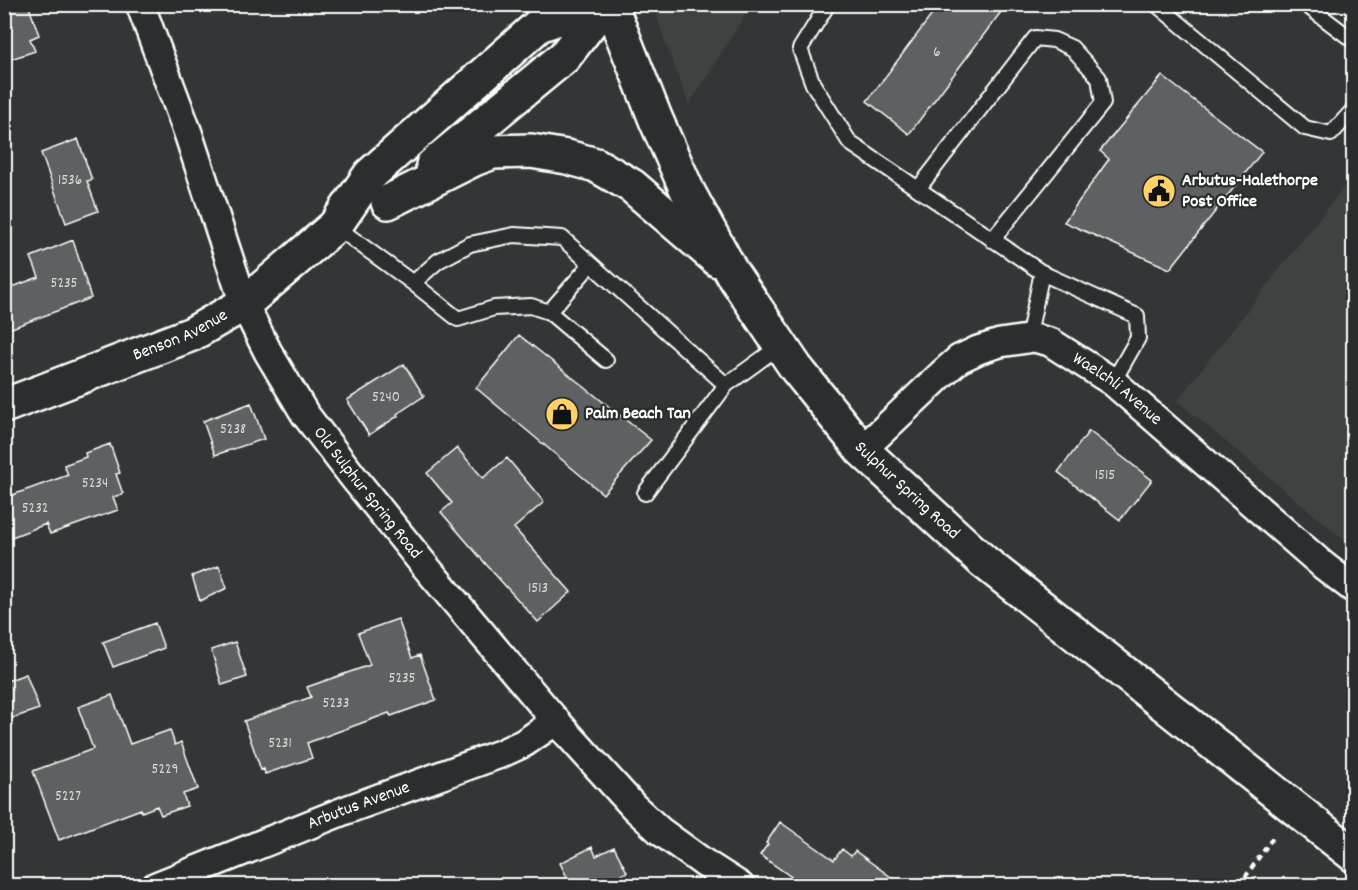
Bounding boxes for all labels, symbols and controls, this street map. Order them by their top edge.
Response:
house number: 6 [933,42,941,64]
place label: Arbutus-Halethorpe Post Office [1182,169,1318,215]
house number: 1536 [58,170,82,192]
public building icon: Arbutus-Halethorpe Post Office [1141,173,1177,209]
house number: 5235 [50,273,78,295]
street label: Benson Avenue [129,303,233,368]
street label: Waelchli Avenue [1067,347,1167,432]
house number: 5240 [372,387,400,409]
shop icon: Palm Beach Tan [544,396,580,432]
place label: Palm Beach Tan [585,402,691,427]
house number: 5238 [220,419,246,441]
street label: Old Sulphur Spring Road [307,422,427,565]
street label: Sulphur Spring Road [848,436,965,546]
house number: 1515 [1095,465,1115,487]
house number: 5234 [82,473,108,495]
house number: 5232 [22,498,48,520]
house number: 1513 [528,578,548,600]
house number: 5235 [388,668,416,690]
house number: 5233 [323,693,349,715]
house number: 5231 [268,733,292,755]
house number: 5229 [152,759,178,781]
street label: Arbutus Avenue [304,775,413,837]
house number: 5227 [55,786,81,808]

